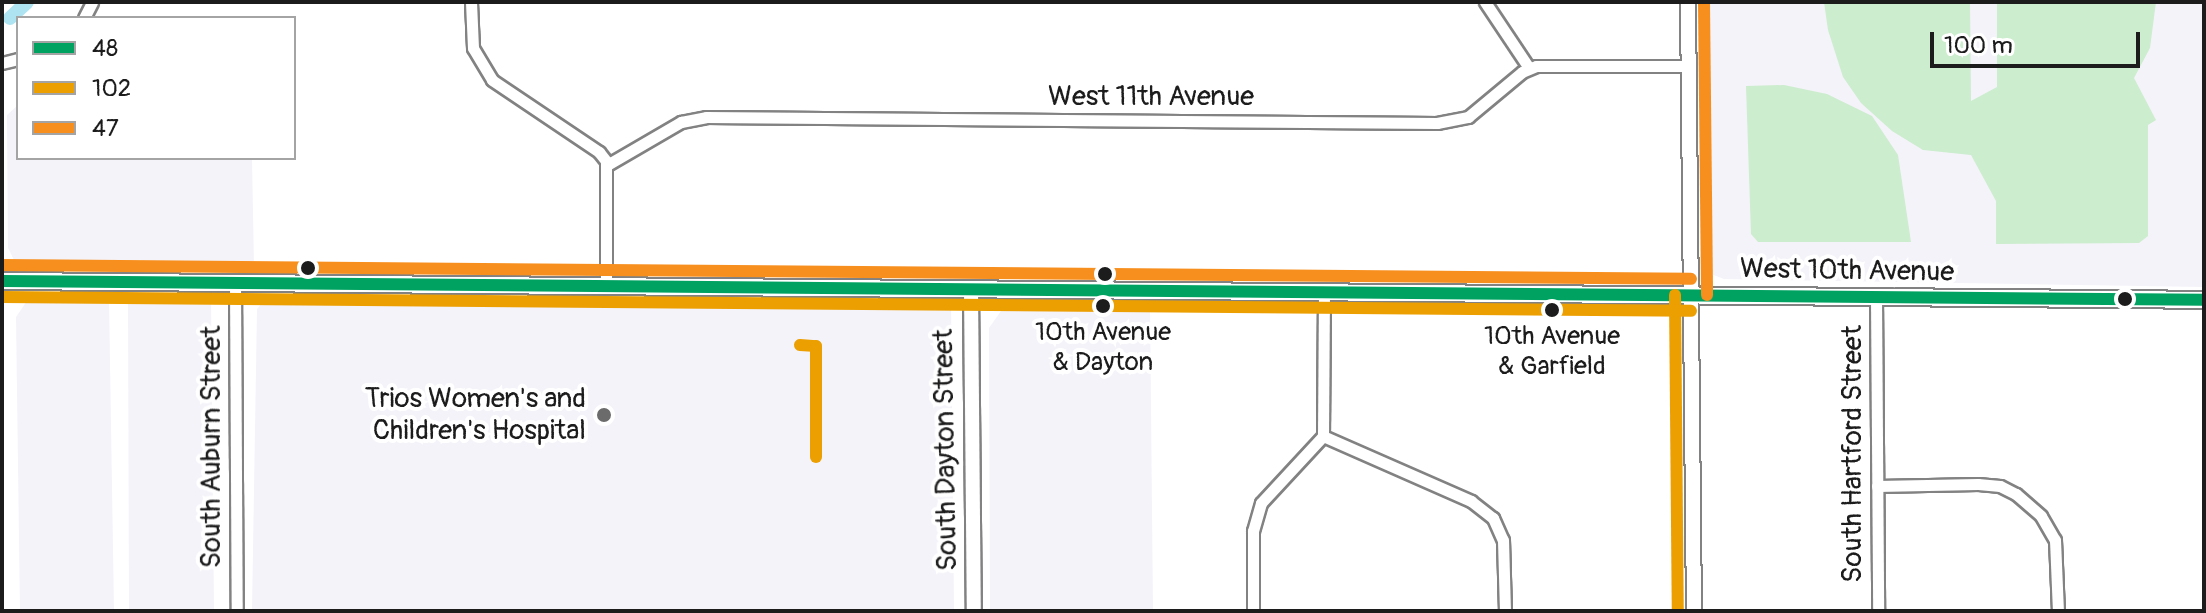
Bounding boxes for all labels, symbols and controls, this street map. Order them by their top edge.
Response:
legend [16,16,296,160]
scale bar [1934,16,2144,66]
text: 100 m [1944,31,2013,60]
text: 48 [92,34,118,63]
text: 102 [92,74,131,103]
street label: West 11th Avenue [1048,80,1254,114]
text: 47 [92,114,119,143]
street label: West 10th Avenue [1740,252,1954,290]
unlabelled marker [300,260,316,276]
unlabelled marker [1097,266,1113,282]
unlabelled marker [2117,291,2133,307]
marker: 10th Avenue & Dayton [1095,298,1111,314]
marker: 10th Avenue & Garfield [1544,302,1560,318]
place label: 10th Avenue & Dayton [1035,317,1171,378]
place label: 10th Avenue & Garfield [1484,321,1620,382]
street label: South Hartford Street [1836,325,1870,583]
street label: South Auburn Street [195,326,229,568]
street label: South Dayton Street [927,329,965,571]
place label: Trios Women's and Children's Hospital [365,382,586,448]
marker: Trios Women's and Children's Hospital [593,404,615,426]

